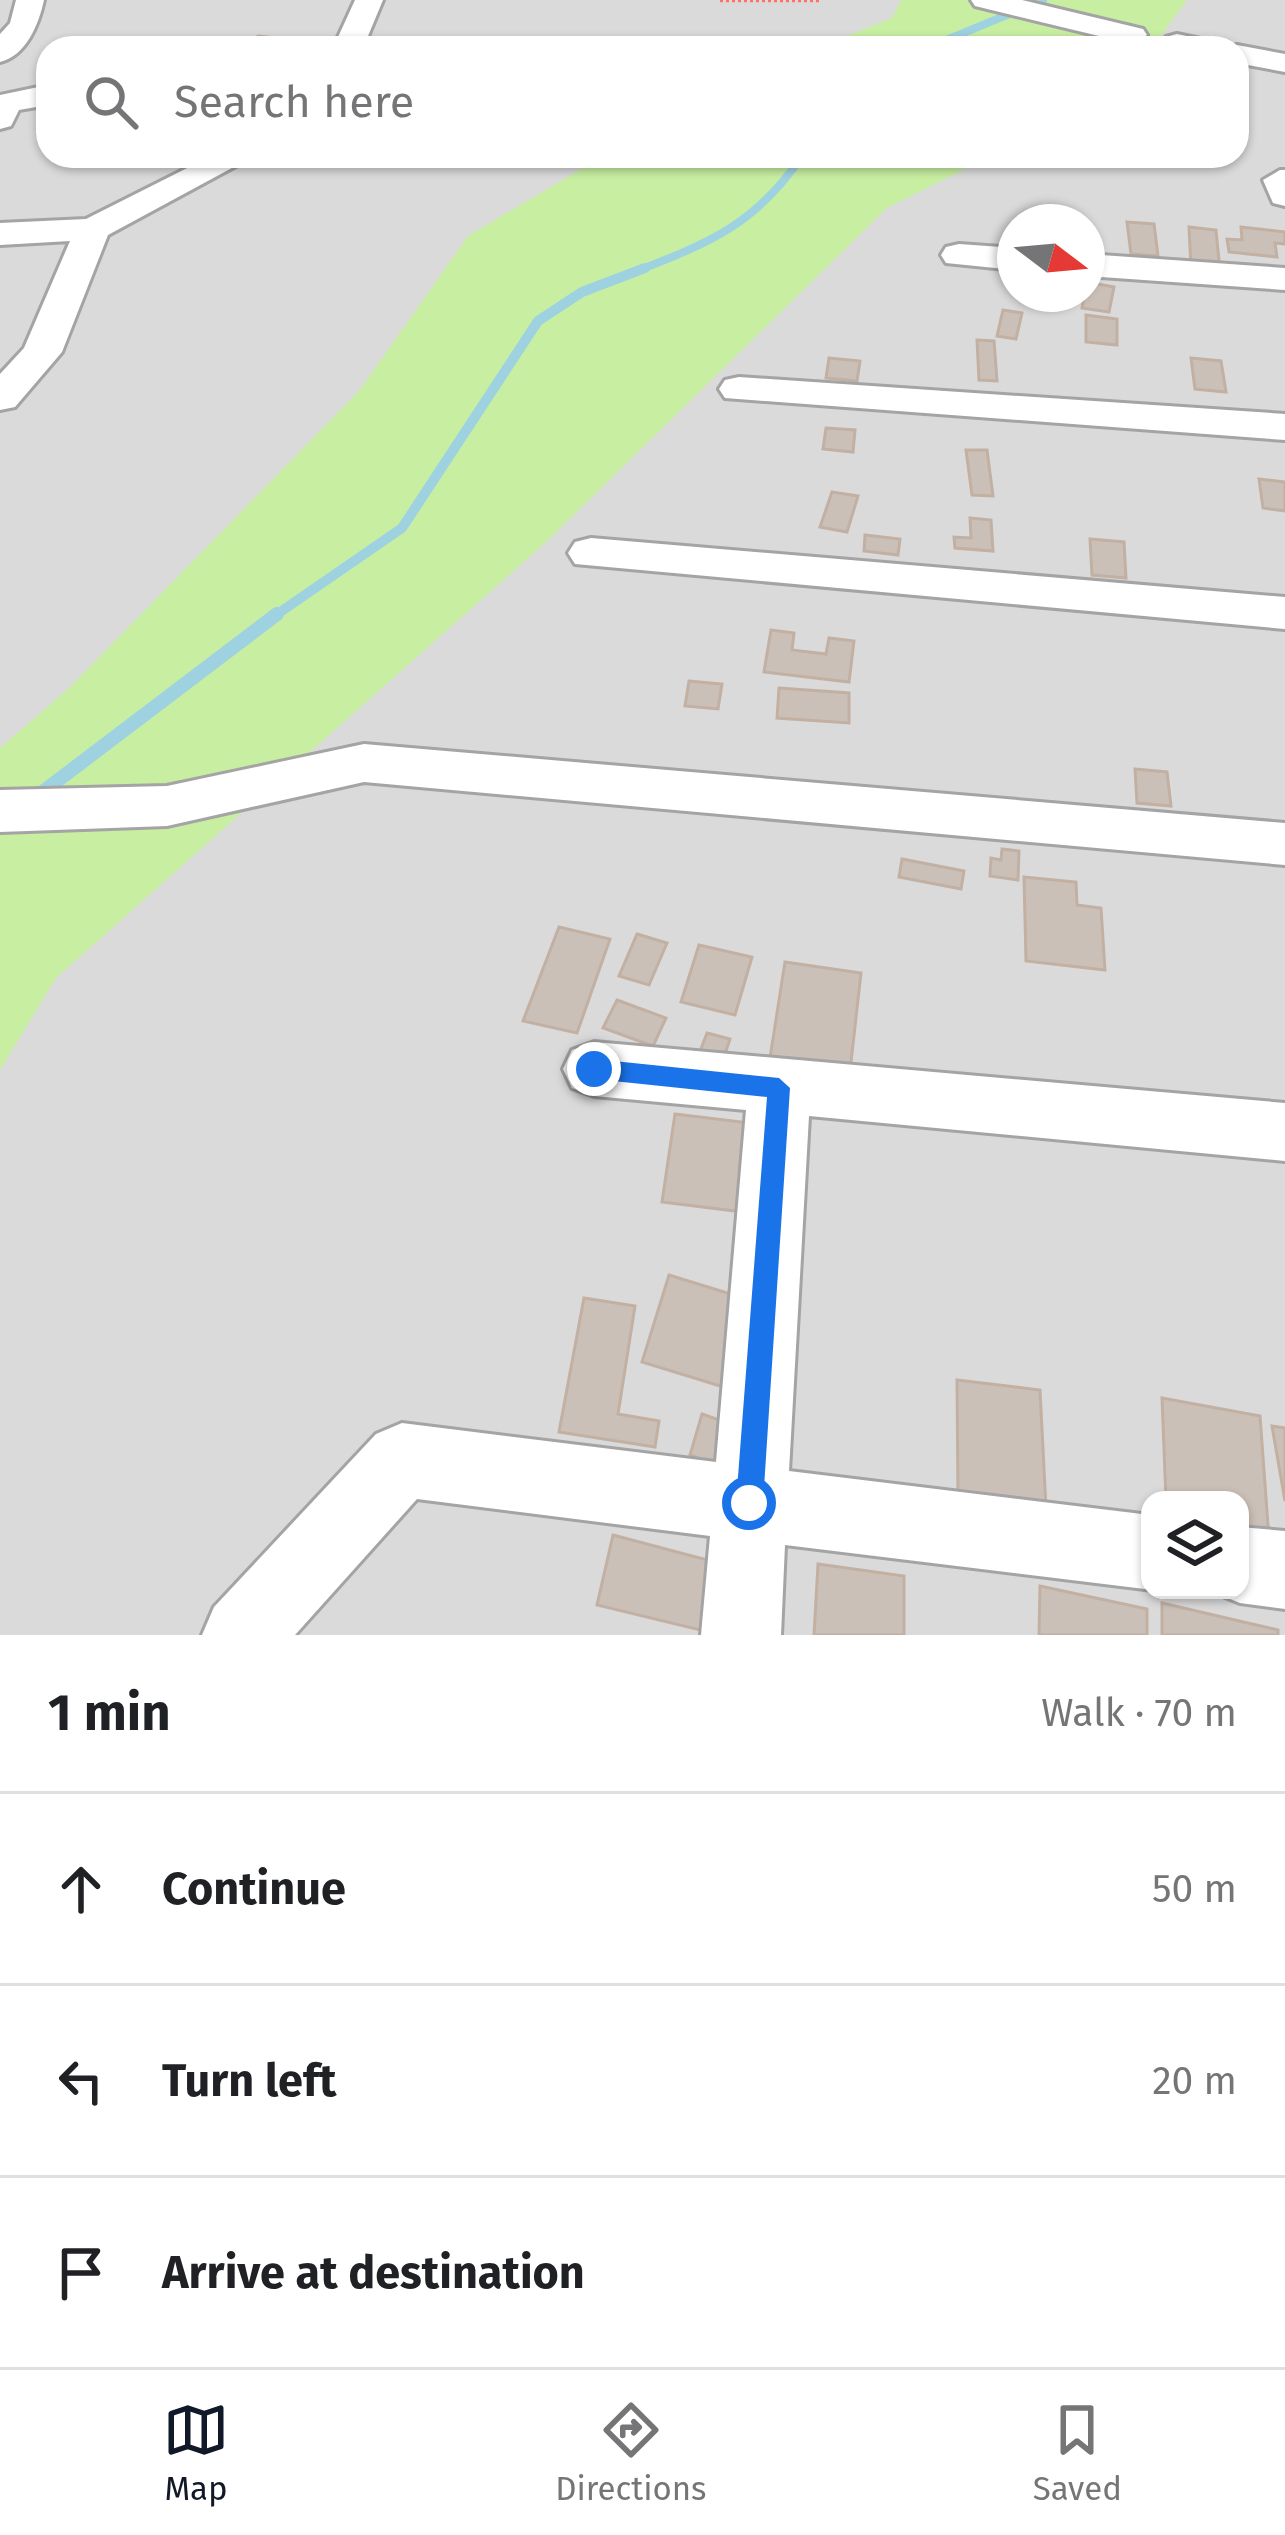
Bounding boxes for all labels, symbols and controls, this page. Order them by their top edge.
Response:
search box [36,36,1249,168]
icon: search [78,69,144,135]
text: Search here [174,75,414,129]
north arrow [997,204,1105,312]
route end [567,1042,621,1096]
route start [722,1476,776,1530]
map controls [1141,1491,1249,1599]
button: layers [1141,1491,1249,1599]
text: 1 min [48,1682,171,1744]
text: Walk · 70 m [1041,1690,1237,1736]
icon: ahead [48,1856,114,1922]
text: Continue [162,1862,346,1916]
text: 50 m [1152,1866,1237,1912]
icon: left [48,2048,114,2114]
text: Turn left [162,2054,336,2108]
text: 20 m [1152,2058,1237,2104]
icon: arrive [48,2240,114,2306]
text: Arrive at destination [162,2246,585,2300]
tab: Map [163,2397,229,2509]
tab: Directions [555,2397,707,2509]
tab: Saved [1033,2397,1122,2509]

